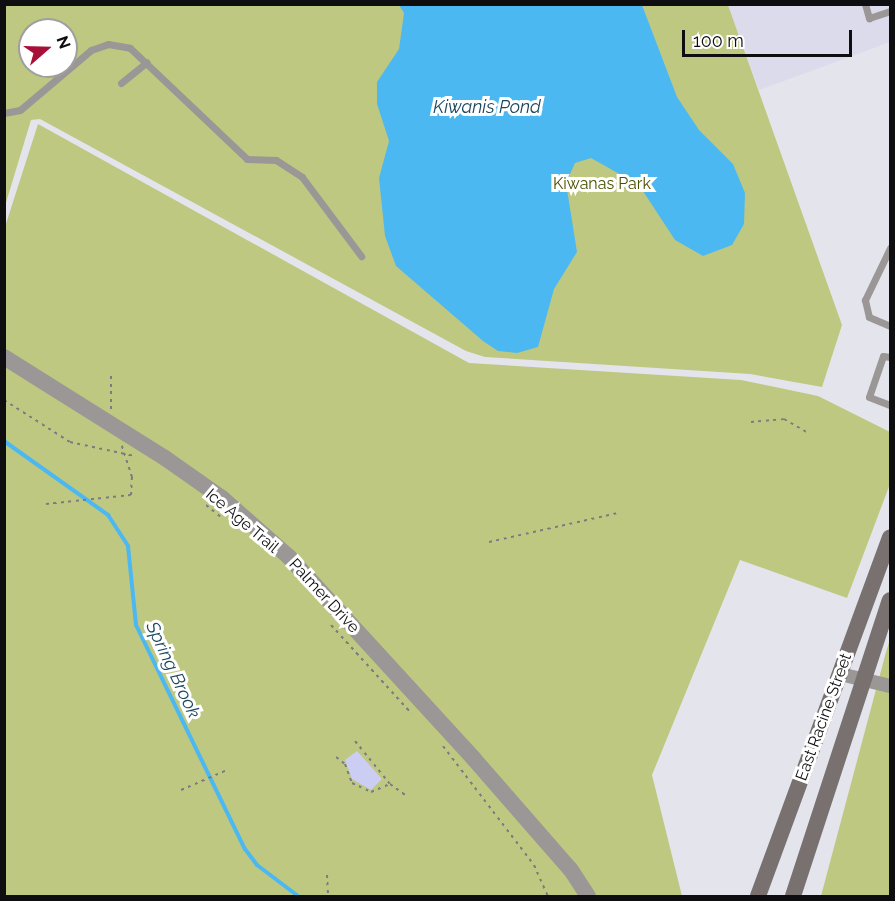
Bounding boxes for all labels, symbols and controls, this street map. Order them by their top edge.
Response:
north arrow [18,18,78,78]
scale bar [685,18,854,56]
text: 100 m [693,30,744,51]
text: N [52,33,75,51]
water label: Kiwanis Pond [433,96,541,118]
park label: Kiwanas Park [553,174,651,194]
street label: Ice Age Trail [201,485,283,557]
street label: Palmer Drive [285,555,363,637]
water label: Spring Brook [141,618,205,722]
street label: East Racine Street [792,651,856,783]

